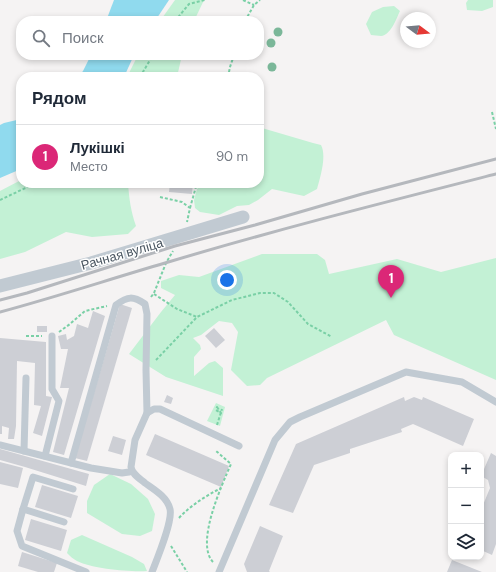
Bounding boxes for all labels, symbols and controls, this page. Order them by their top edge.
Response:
north arrow [400,12,436,48]
search box [16,16,264,60]
icon: search [30,27,52,49]
text: Поиск [62,28,104,48]
text: Рядом [32,87,87,109]
text: Лукішкі [70,138,125,158]
text: 1 [43,148,47,165]
text: 90 m [216,148,248,165]
text: Место [70,158,108,175]
street label: Рачная вуліца [79,234,166,274]
pin: 1 [378,265,404,298]
your location [217,270,237,290]
map controls [448,452,484,560]
button: + [448,452,484,488]
button: − [448,488,484,524]
button: layers [448,524,484,560]

